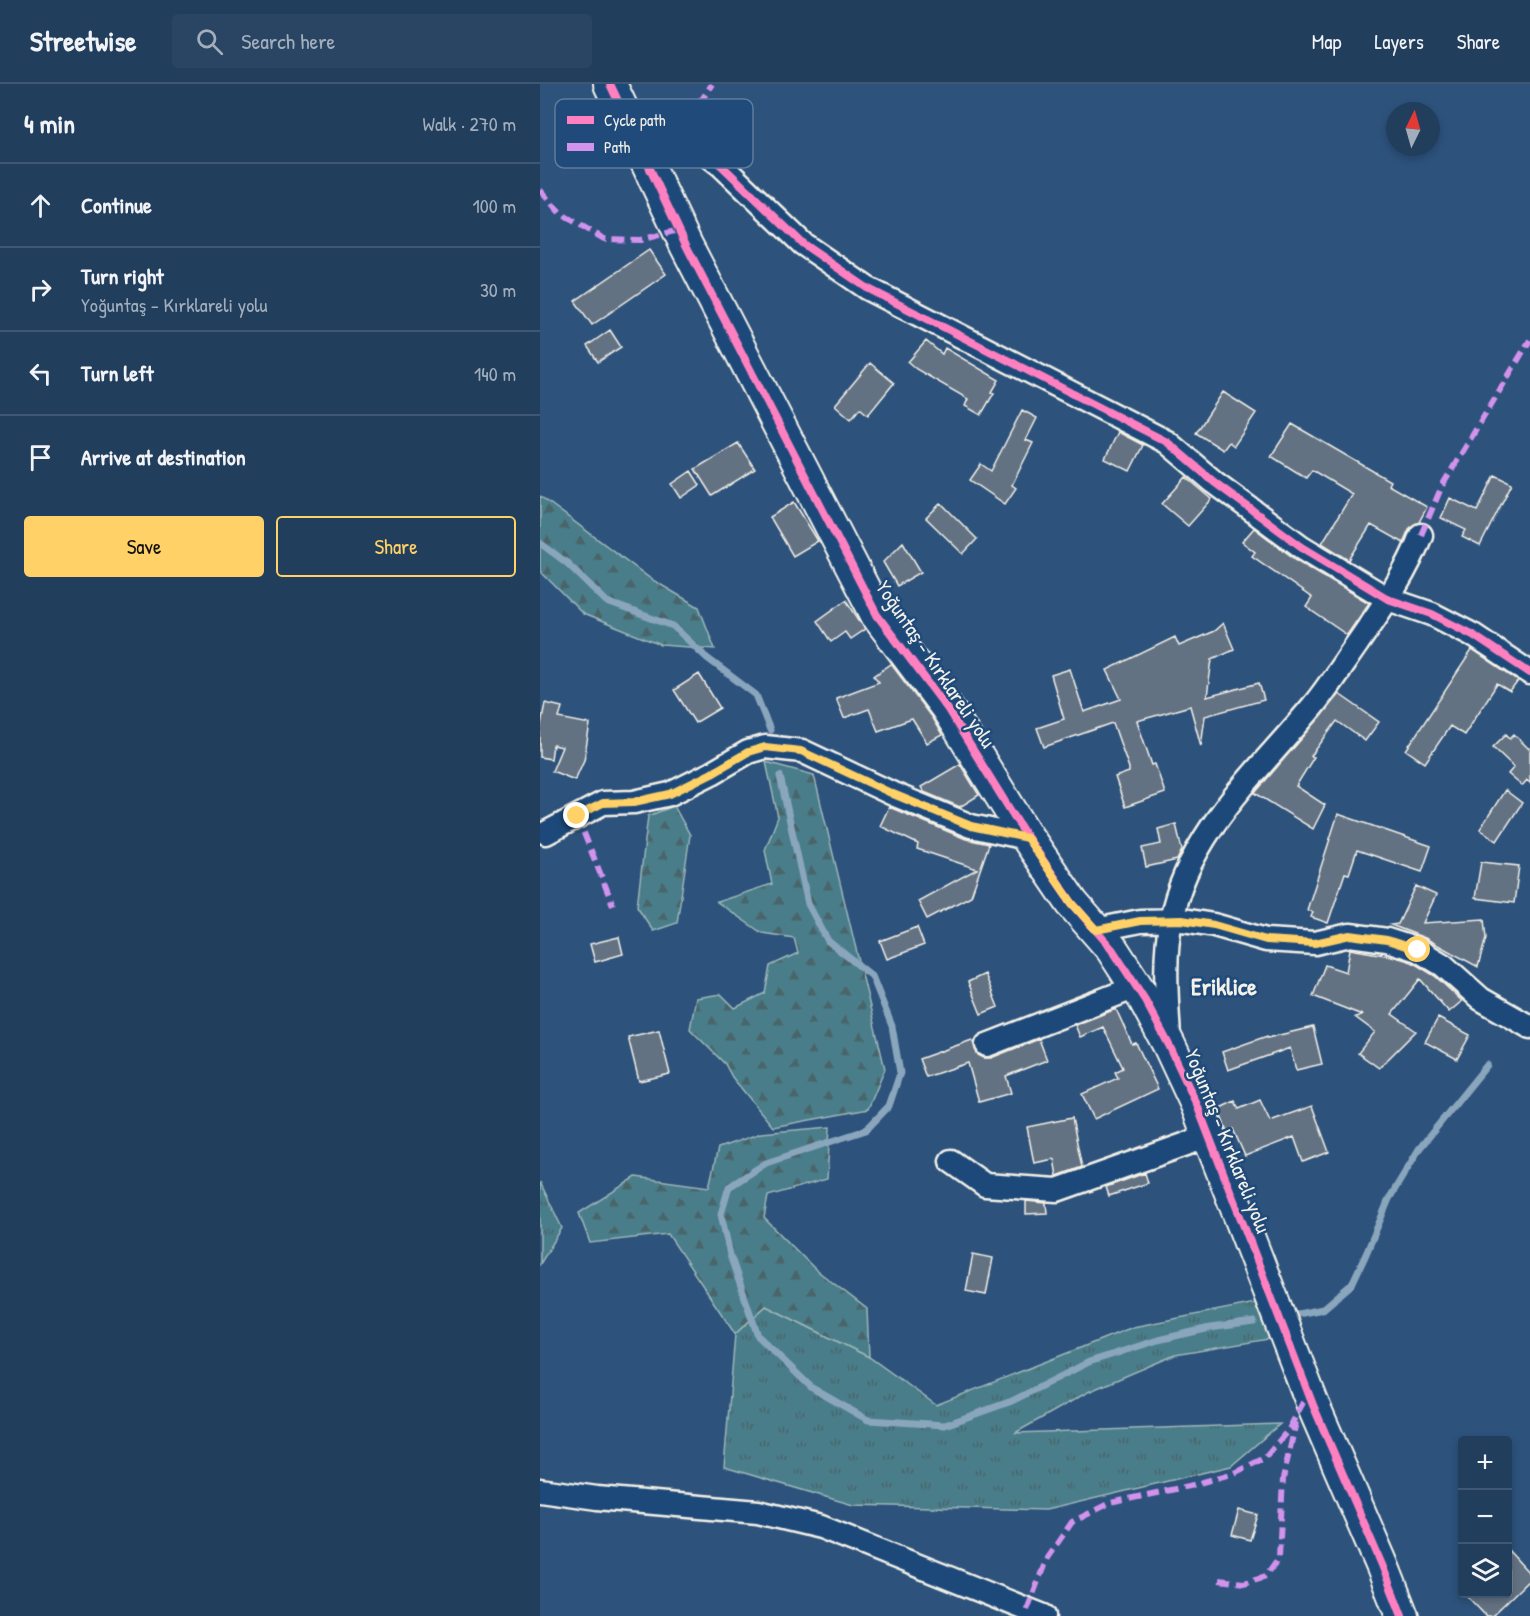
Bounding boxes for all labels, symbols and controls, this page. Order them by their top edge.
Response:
search box [172,14,592,68]
text: Streetwise [30,22,136,60]
icon: search [193,25,226,58]
text: Search here [241,26,335,56]
text: Map [1312,27,1341,56]
text: Layers [1374,27,1424,56]
text: Share [1457,27,1500,56]
legend [555,99,753,168]
north arrow [1386,102,1440,156]
text: 4 min [24,106,75,141]
text: Cycle path [604,109,666,131]
text: Walk · 270 m [423,110,516,137]
text: Path [604,136,630,158]
icon: ahead [24,189,57,222]
text: Continue [81,190,152,220]
text: 100 m [473,192,516,219]
text: Turn right [81,261,164,291]
icon: right [24,273,57,306]
text: 30 m [480,276,516,303]
text: Yoğuntaş - Kırklareli yolu [81,291,268,318]
icon: left [24,357,57,390]
text: Turn left [81,358,154,388]
text: 140 m [474,360,516,387]
icon: arrive [24,441,57,474]
text: Arrive at destination [81,442,246,472]
button: Save [24,516,264,577]
button: Share [276,516,516,577]
street label: Yoğuntaş - Kırklareli yolu [869,575,1003,754]
route end [563,802,589,828]
route start [1404,936,1430,962]
district label: Eriklice [1191,970,1257,1002]
street label: Yoğuntaş - Kırklareli yolu [1178,1045,1278,1238]
map controls [1458,1436,1512,1598]
button: + [1458,1436,1512,1490]
button: − [1458,1490,1512,1544]
button: layers [1458,1544,1512,1598]

